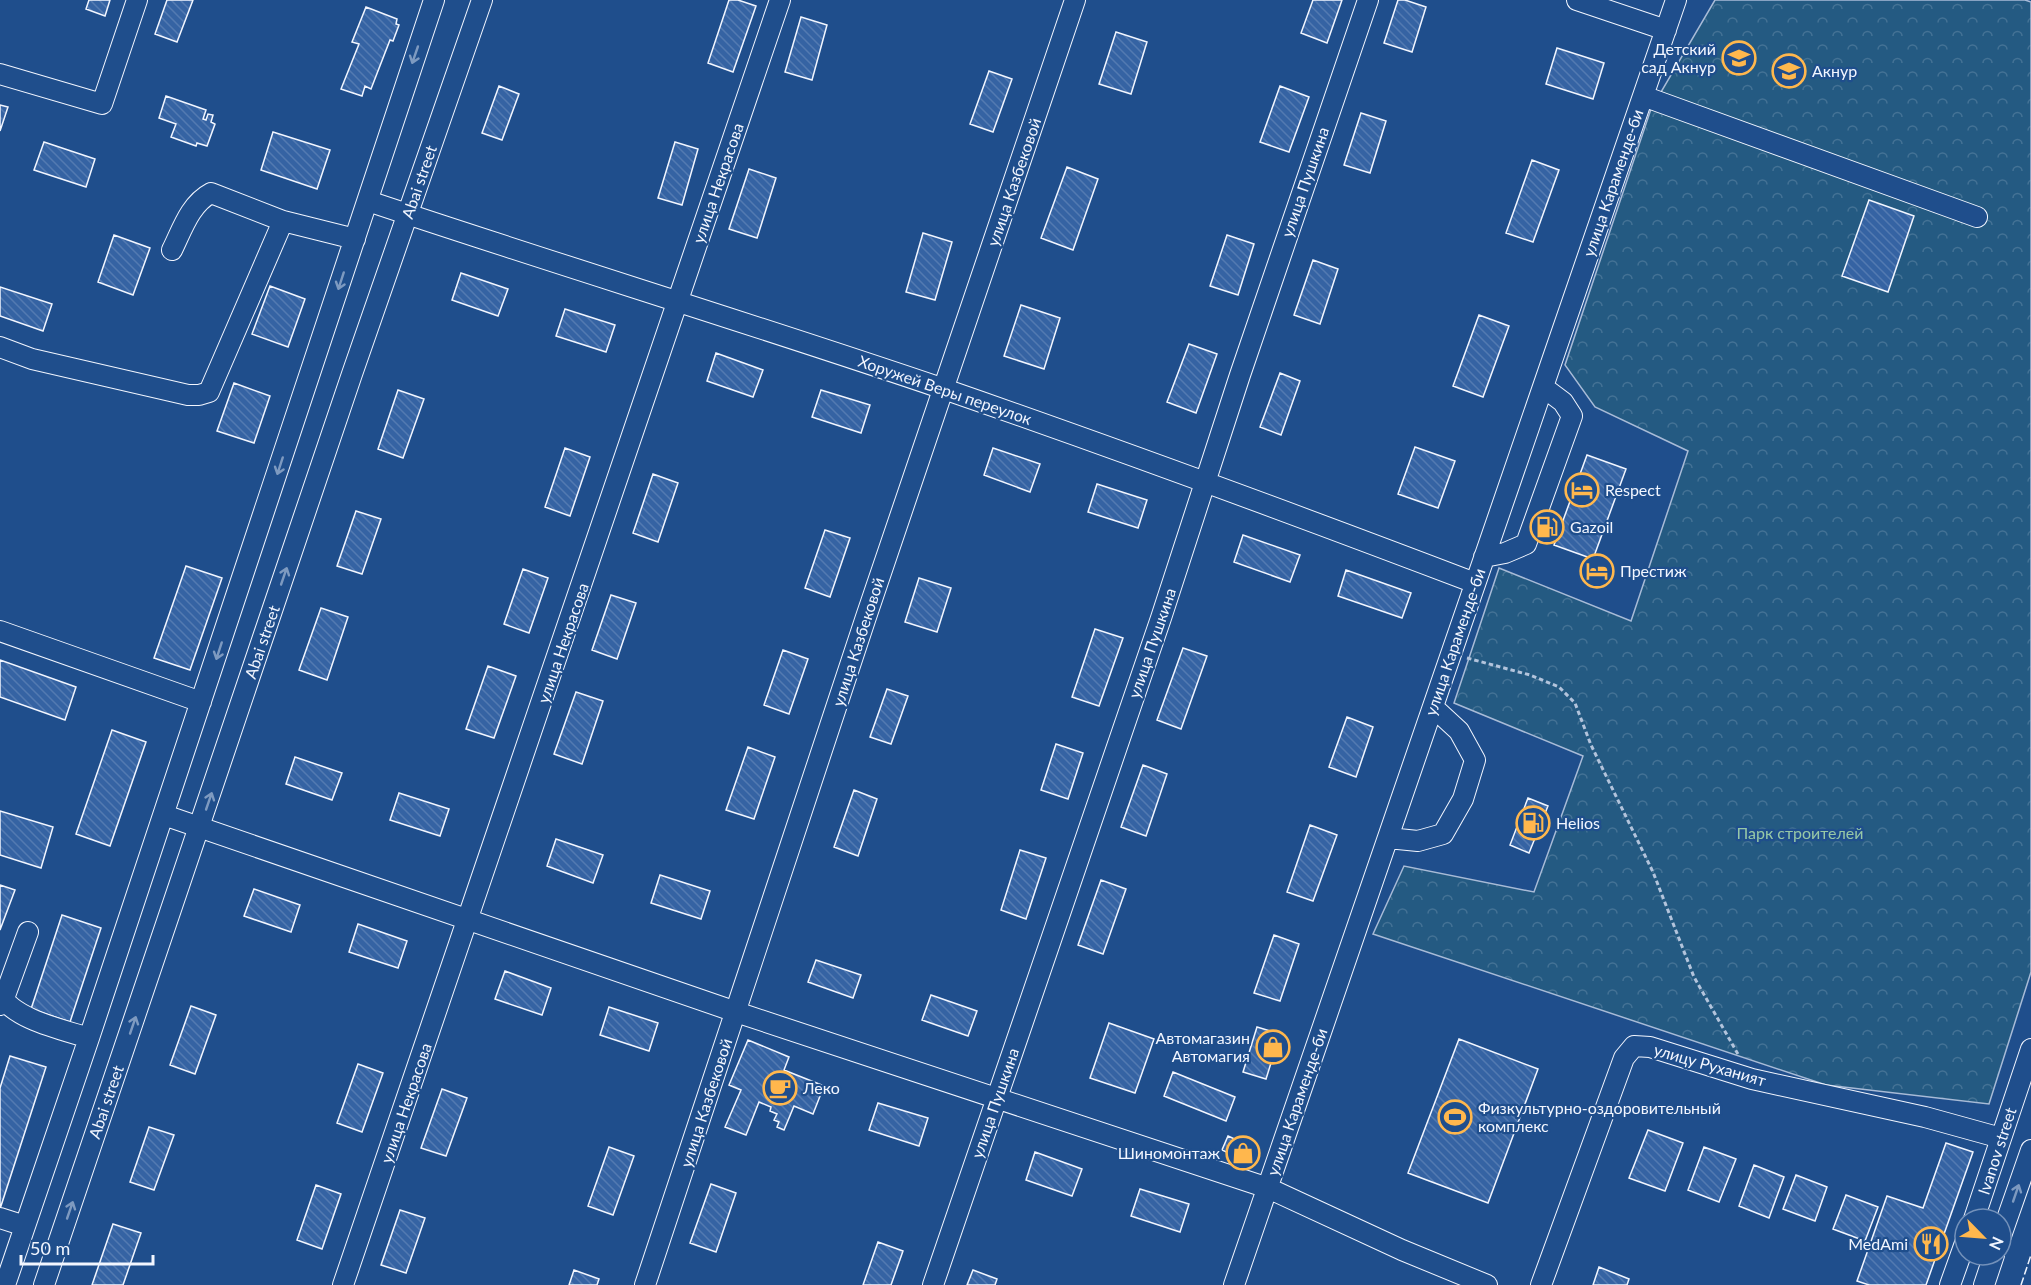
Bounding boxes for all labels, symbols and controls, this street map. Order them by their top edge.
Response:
place label: Детский сад Акнур [1641,39,1716,76]
school or university icon: Детский сад Акнур [1721,40,1757,76]
one-way arrow [409,45,420,64]
school or university icon: Акнур [1771,53,1807,89]
place label: Акнур [1812,61,1857,80]
street label: улица Караменде-би [1578,107,1647,259]
street label: улица Казбековой [983,115,1044,249]
street label: улица Некрасова [688,120,747,245]
street label: улица Пушкина [1277,124,1332,239]
street label: Abai street [397,142,440,221]
one-way arrow [335,271,346,289]
street label: Хоружей Веры переулок [856,351,1035,428]
one-way arrow [274,456,285,475]
hotel icon: Respect [1564,472,1600,508]
place label: Respect [1605,480,1661,499]
fuel station icon: Gazoil [1529,509,1565,545]
place label: Gazoil [1570,517,1613,536]
hotel icon: Престиж [1579,553,1615,589]
place label: Престиж [1620,561,1687,580]
street label: улица Караменде-би [1420,566,1489,718]
one-way arrow [280,567,291,586]
street label: улица Казбековой [828,575,887,709]
street label: улица Некрасова [533,580,592,705]
street label: улица Пушкина [1124,585,1179,700]
street label: Abai street [240,602,283,681]
one-way arrow [212,641,223,660]
one-way arrow [204,792,215,811]
fuel station icon: Helios [1515,805,1551,841]
place label: Helios [1556,813,1600,832]
park label: Парк строителей [1736,823,1864,842]
one-way arrow [128,1016,139,1035]
street label: улица Караменде-би [1262,1026,1331,1178]
place label: Автомагазин Автомагия [1155,1028,1250,1065]
shop icon: Автомагазин Автомагия [1255,1029,1291,1065]
street label: улица Казбековой [676,1036,735,1170]
street label: улицу Руханият [1652,1039,1768,1090]
street label: улица Некрасова [376,1040,435,1165]
street label: улица Пушкина [967,1045,1022,1160]
street label: Abai street [84,1062,127,1141]
cafe icon: Леко [762,1070,798,1106]
place label: Леко [802,1078,840,1097]
place label: Физкультурно-оздоровительный комплекс [1478,1098,1721,1135]
sports icon: Физкультурно-оздоровительный комплекс [1437,1099,1473,1135]
street label: Ivanov street [1973,1104,2020,1197]
shop icon: Шиномонтаж [1225,1135,1261,1171]
place label: Шиномонтаж [1118,1143,1220,1162]
one-way arrow [2011,1184,2022,1203]
one-way arrow [65,1201,76,1220]
north arrow [1953,1207,2013,1267]
restaurant icon: MedAmi [1913,1226,1949,1262]
scale bar [21,1228,153,1266]
place label: MedAmi [1848,1234,1908,1253]
text: N [1986,1234,2008,1253]
text: 50 m [30,1237,70,1259]

